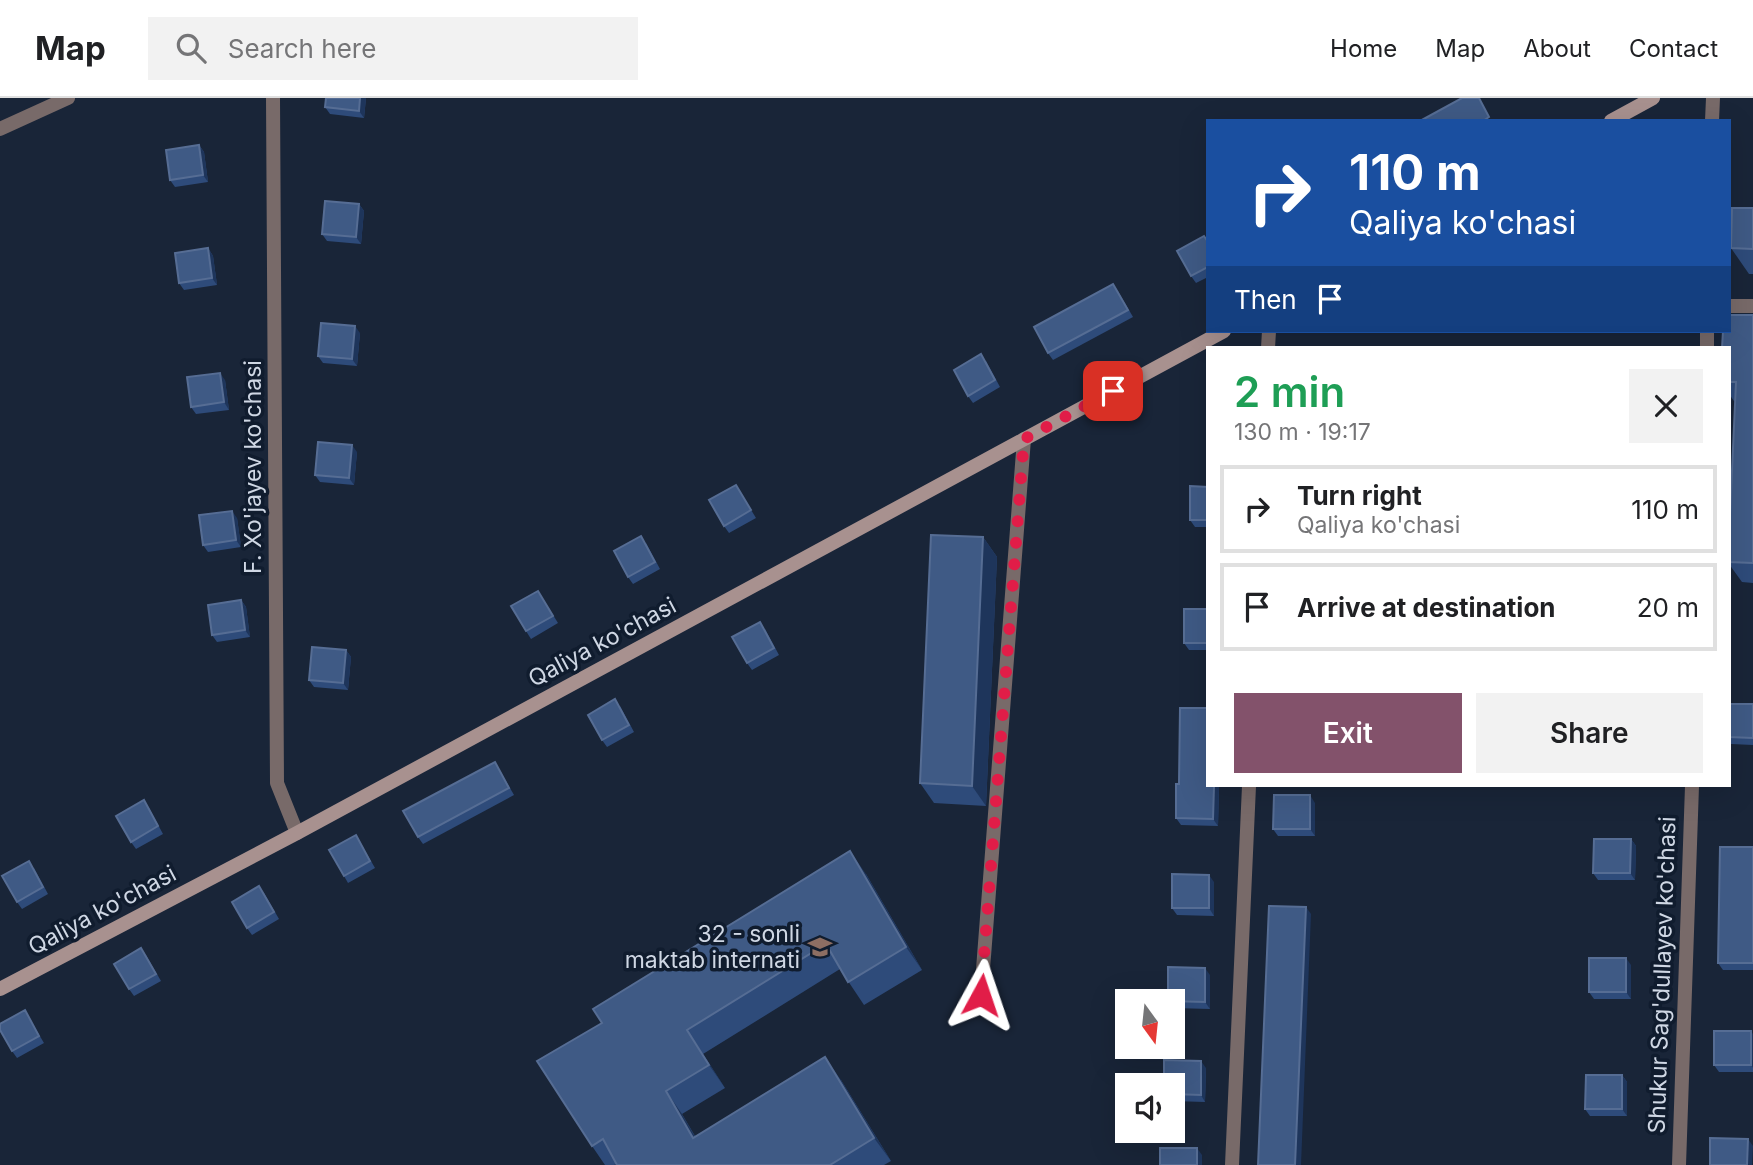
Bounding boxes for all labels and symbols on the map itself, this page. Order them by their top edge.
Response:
street label: F. Xo'jayev ko'chasi [239,360,267,574]
pin [1083,361,1143,421]
street label: Qaliya ko'chasi [523,591,681,693]
street label: Shukur Sag'dullayev ko'chasi [1642,816,1682,1134]
street label: Qaliya ko'chasi [23,859,181,961]
place label: 32 - sonli maktab internati [625,920,800,974]
school or university icon: 32 - sonli maktab internati [806,933,834,961]
position arrow [944,958,1018,1032]
north arrow [1115,989,1185,1059]

